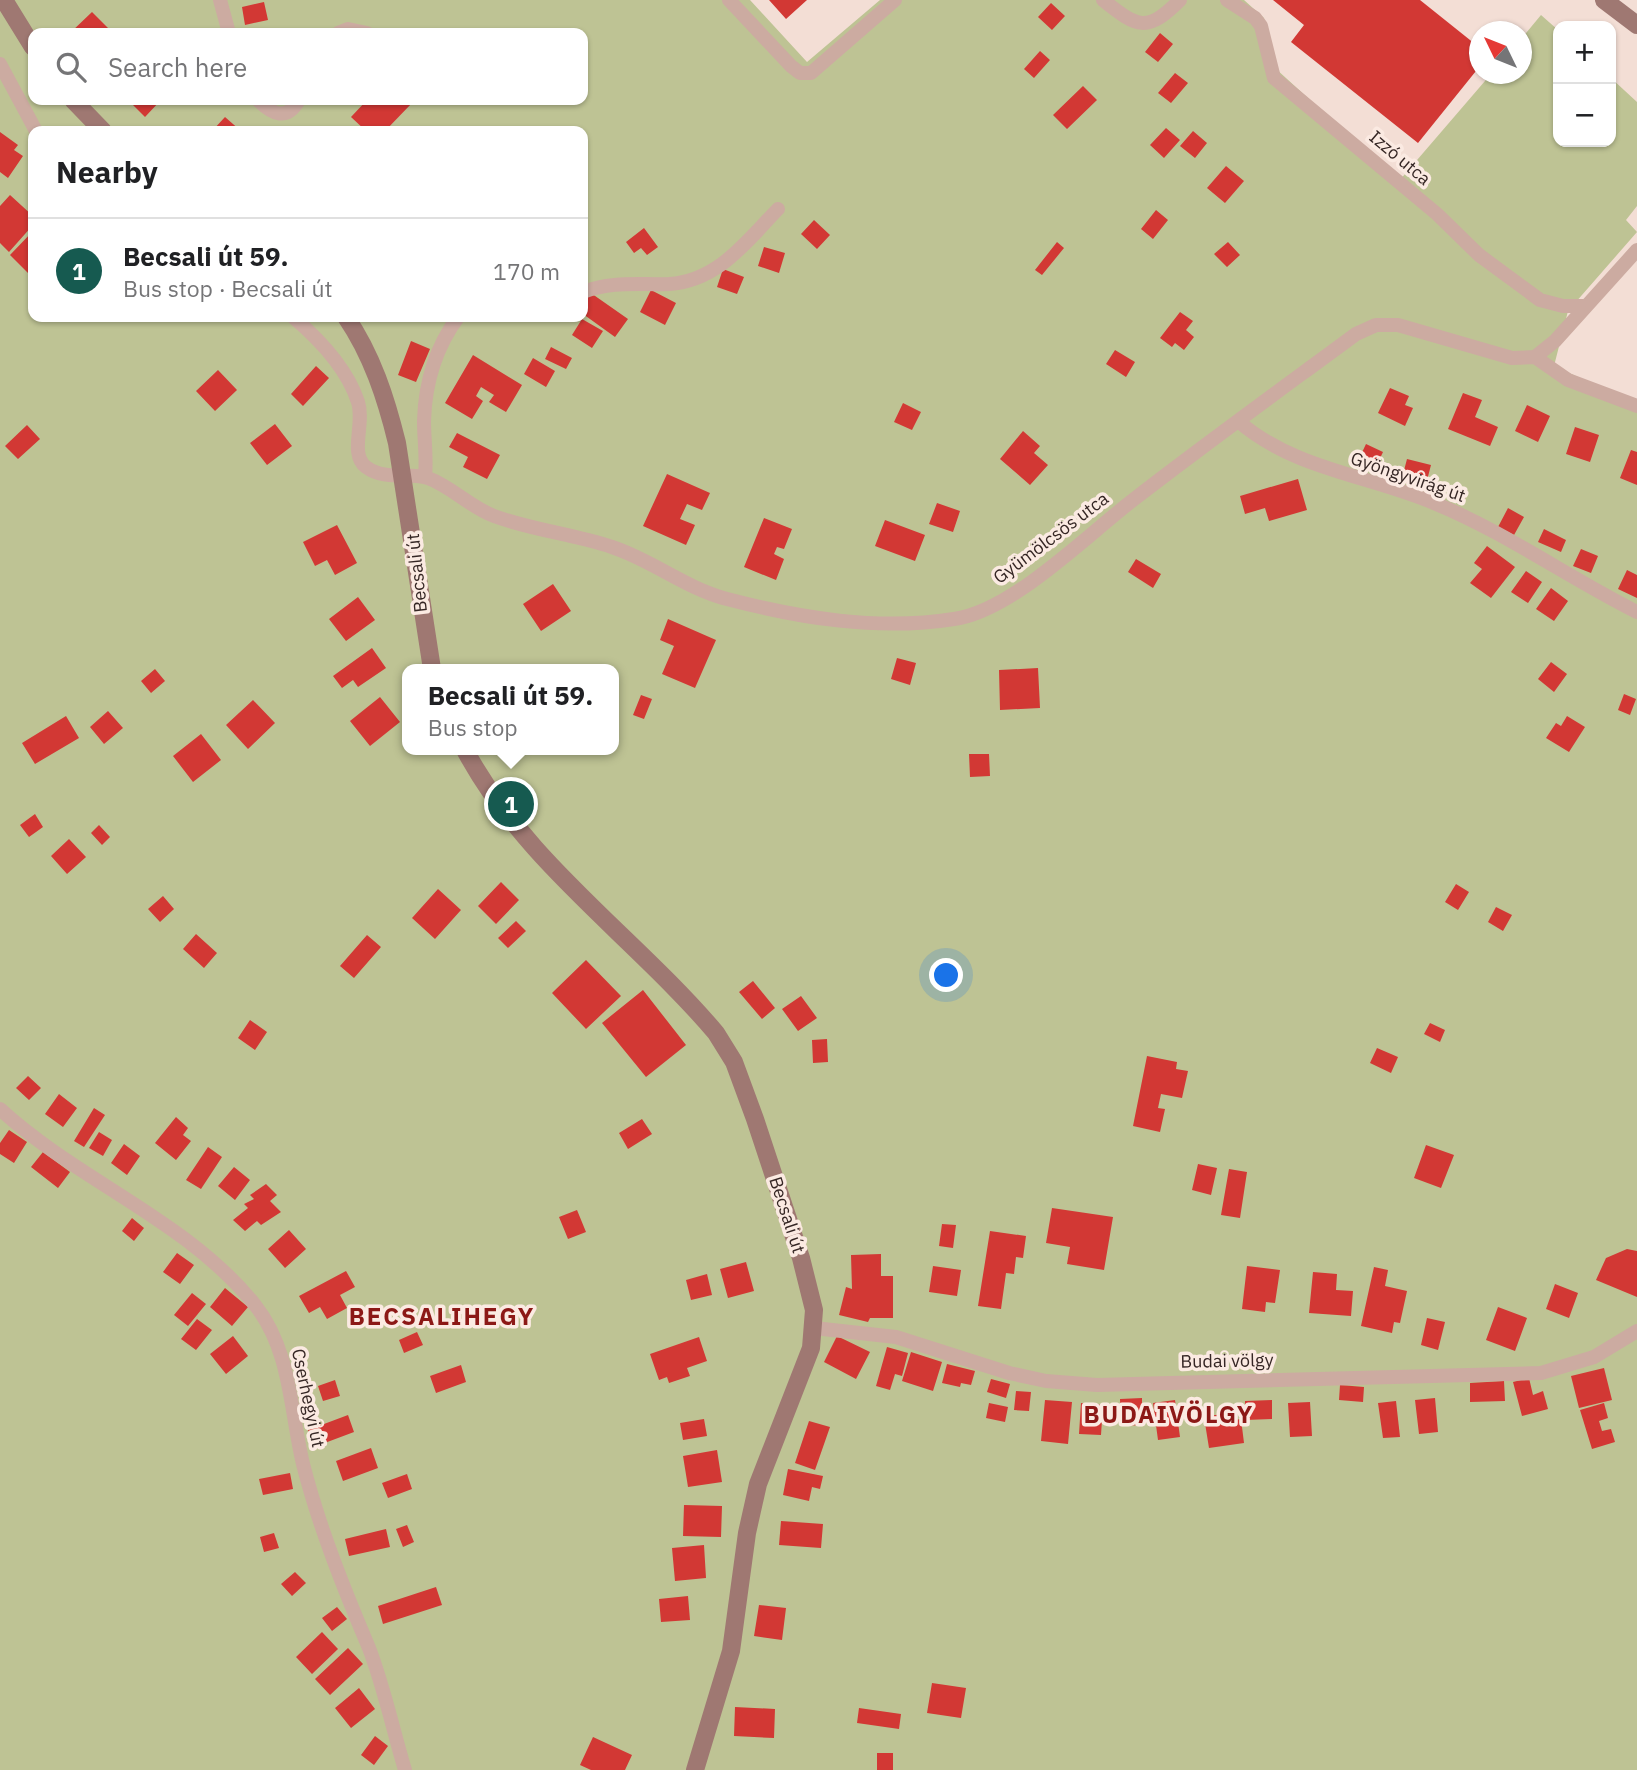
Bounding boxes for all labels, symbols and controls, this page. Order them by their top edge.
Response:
north arrow [1469,21,1532,84]
map controls [1553,21,1616,147]
button: + [1553,21,1616,84]
search box [28,28,588,105]
icon: search [52,48,90,86]
text: Search here [108,50,247,84]
button: − [1553,84,1616,147]
street label: Izzó utca [1365,125,1436,190]
text: Nearby [56,152,158,191]
text: Becsali út 59. [123,239,289,273]
text: 1 [72,256,86,286]
text: 170 m [493,256,560,286]
text: Bus stop · Becsali út [123,273,333,303]
street label: Gyöngyvirág út [1348,446,1469,507]
street label: Gyümölcsös utca [988,487,1113,588]
street label: Becsali út [401,532,432,614]
popup [402,664,619,755]
text: Becsali út 59. [428,678,593,712]
text: Bus stop [428,712,518,742]
pin: 1 [488,778,534,830]
your location [929,958,963,992]
street label: Becsali út [764,1174,811,1256]
district label: BECSALIHEGY [349,1300,535,1332]
street label: Cserhegyi út [287,1346,330,1449]
street label: Budai völgy [1180,1348,1274,1373]
district label: BUDAIVÖLGY [1084,1398,1254,1430]

